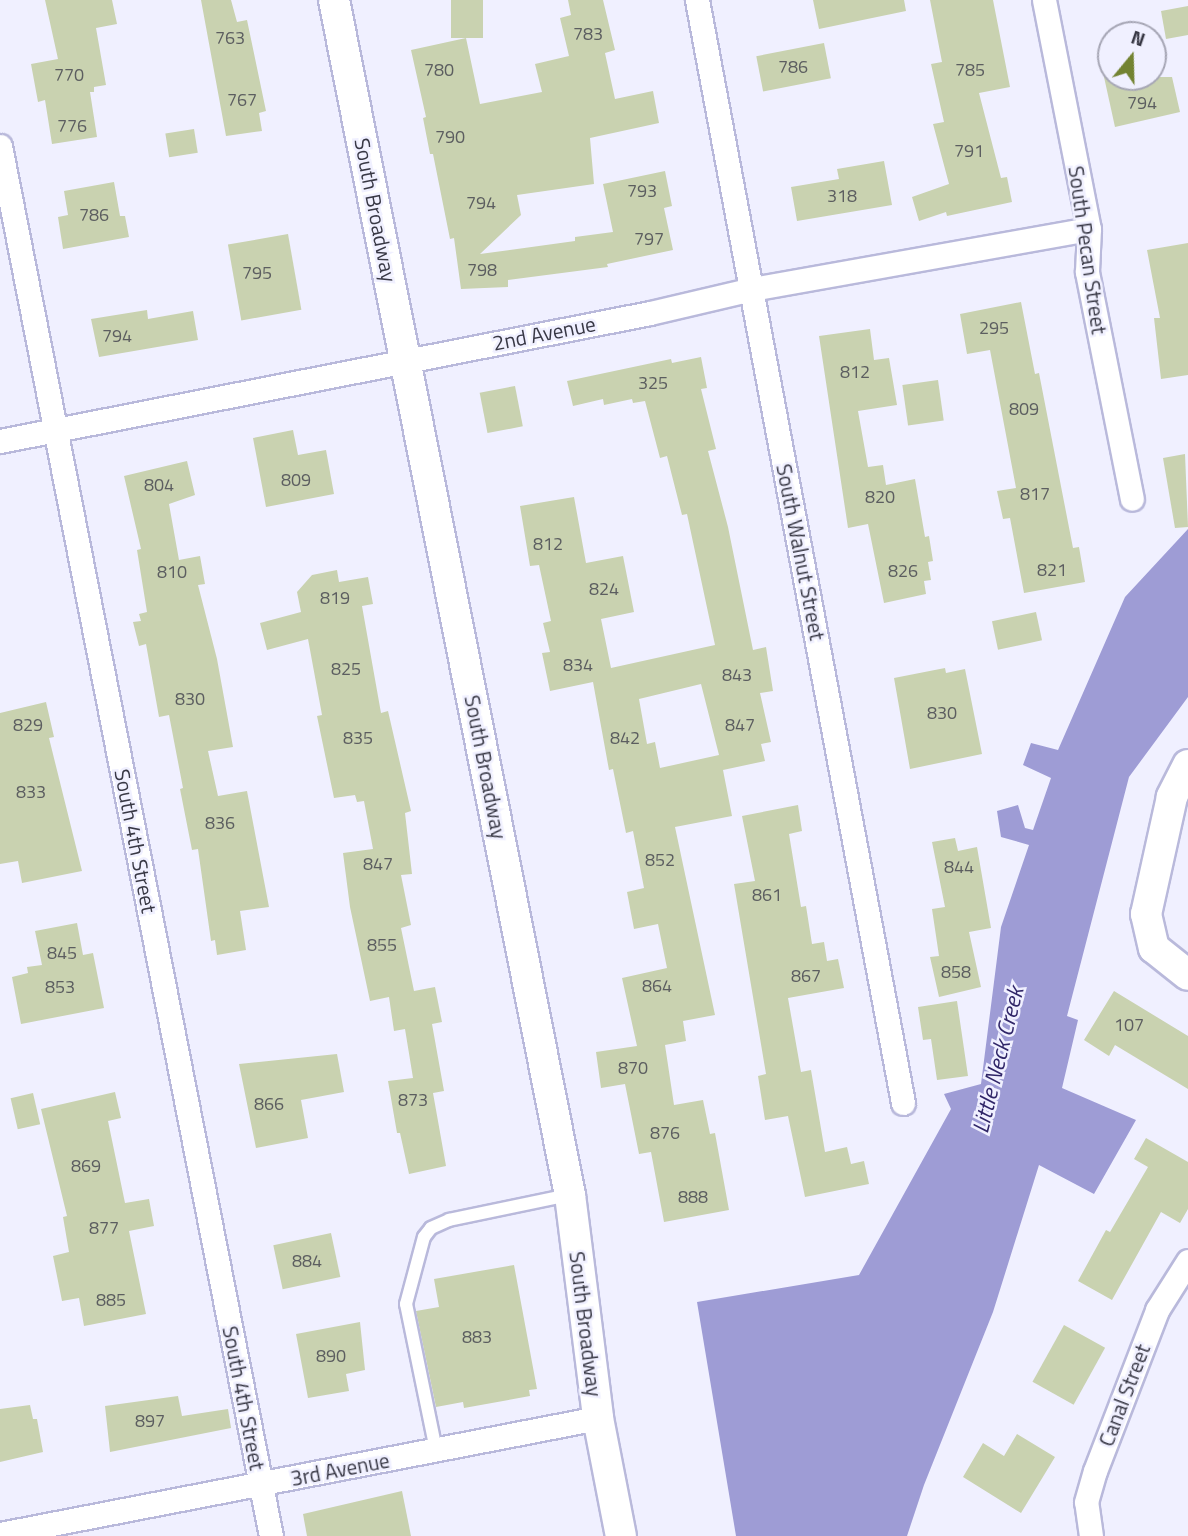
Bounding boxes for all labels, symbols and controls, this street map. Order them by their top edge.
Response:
north arrow [1097,21,1167,91]
text: N [1127,22,1149,53]
house number: 783 [573,23,603,45]
house number: 763 [215,27,245,49]
house number: 786 [778,56,808,78]
house number: 780 [424,59,454,81]
house number: 785 [955,59,985,81]
house number: 770 [54,64,84,86]
house number: 767 [227,89,257,111]
house number: 794 [1127,92,1157,114]
house number: 776 [57,115,87,137]
house number: 790 [435,126,465,148]
street label: South Broadway [350,136,402,284]
house number: 791 [954,140,984,162]
street label: South Pecan Street [1064,164,1112,336]
house number: 793 [627,180,657,202]
house number: 318 [827,185,857,207]
house number: 794 [466,192,496,214]
house number: 786 [79,204,109,226]
house number: 797 [634,228,664,250]
house number: 798 [467,259,497,281]
house number: 795 [242,262,272,284]
street label: 2nd Avenue [490,311,598,355]
house number: 295 [979,317,1009,339]
house number: 794 [102,325,132,347]
house number: 812 [840,361,870,383]
house number: 325 [638,372,668,394]
house number: 809 [1009,398,1039,420]
street label: South Walnut Street [772,462,830,642]
house number: 809 [281,469,311,491]
house number: 804 [144,474,174,496]
house number: 817 [1020,483,1050,505]
house number: 820 [865,486,895,508]
house number: 812 [533,533,563,555]
house number: 821 [1037,559,1067,581]
house number: 826 [888,560,918,582]
house number: 810 [157,561,187,583]
house number: 824 [589,578,619,600]
house number: 819 [320,587,350,609]
house number: 834 [563,654,593,676]
house number: 825 [331,658,361,680]
house number: 843 [722,664,752,686]
house number: 830 [175,688,205,710]
street label: South Broadway [460,693,512,841]
house number: 830 [927,702,957,724]
house number: 829 [13,714,43,736]
house number: 847 [725,714,755,736]
house number: 835 [343,727,373,749]
house number: 842 [610,727,640,749]
street label: South 4th Street [110,767,162,915]
house number: 833 [16,781,46,803]
house number: 836 [205,812,235,834]
house number: 852 [645,849,675,871]
house number: 847 [363,853,393,875]
house number: 844 [944,856,974,878]
house number: 861 [752,884,782,906]
house number: 855 [367,934,397,956]
house number: 845 [47,942,77,964]
house number: 858 [941,961,971,983]
house number: 867 [791,965,821,987]
house number: 864 [642,975,672,997]
house number: 853 [45,976,75,998]
water label: Little Neck Creek [967,984,1029,1136]
house number: 107 [1114,1014,1144,1036]
house number: 870 [618,1057,648,1079]
house number: 873 [398,1089,428,1111]
house number: 866 [254,1093,284,1115]
house number: 876 [650,1122,680,1144]
house number: 869 [71,1155,101,1177]
house number: 888 [678,1186,708,1208]
house number: 877 [89,1217,119,1239]
house number: 884 [292,1250,322,1272]
street label: South Broadway [565,1250,607,1398]
house number: 885 [96,1289,126,1311]
street label: South 4th Street [218,1324,270,1472]
house number: 883 [462,1326,492,1348]
street label: Canal Street [1093,1340,1155,1450]
house number: 890 [316,1345,346,1367]
house number: 897 [135,1410,165,1432]
street label: 3rd Avenue [288,1447,392,1491]

